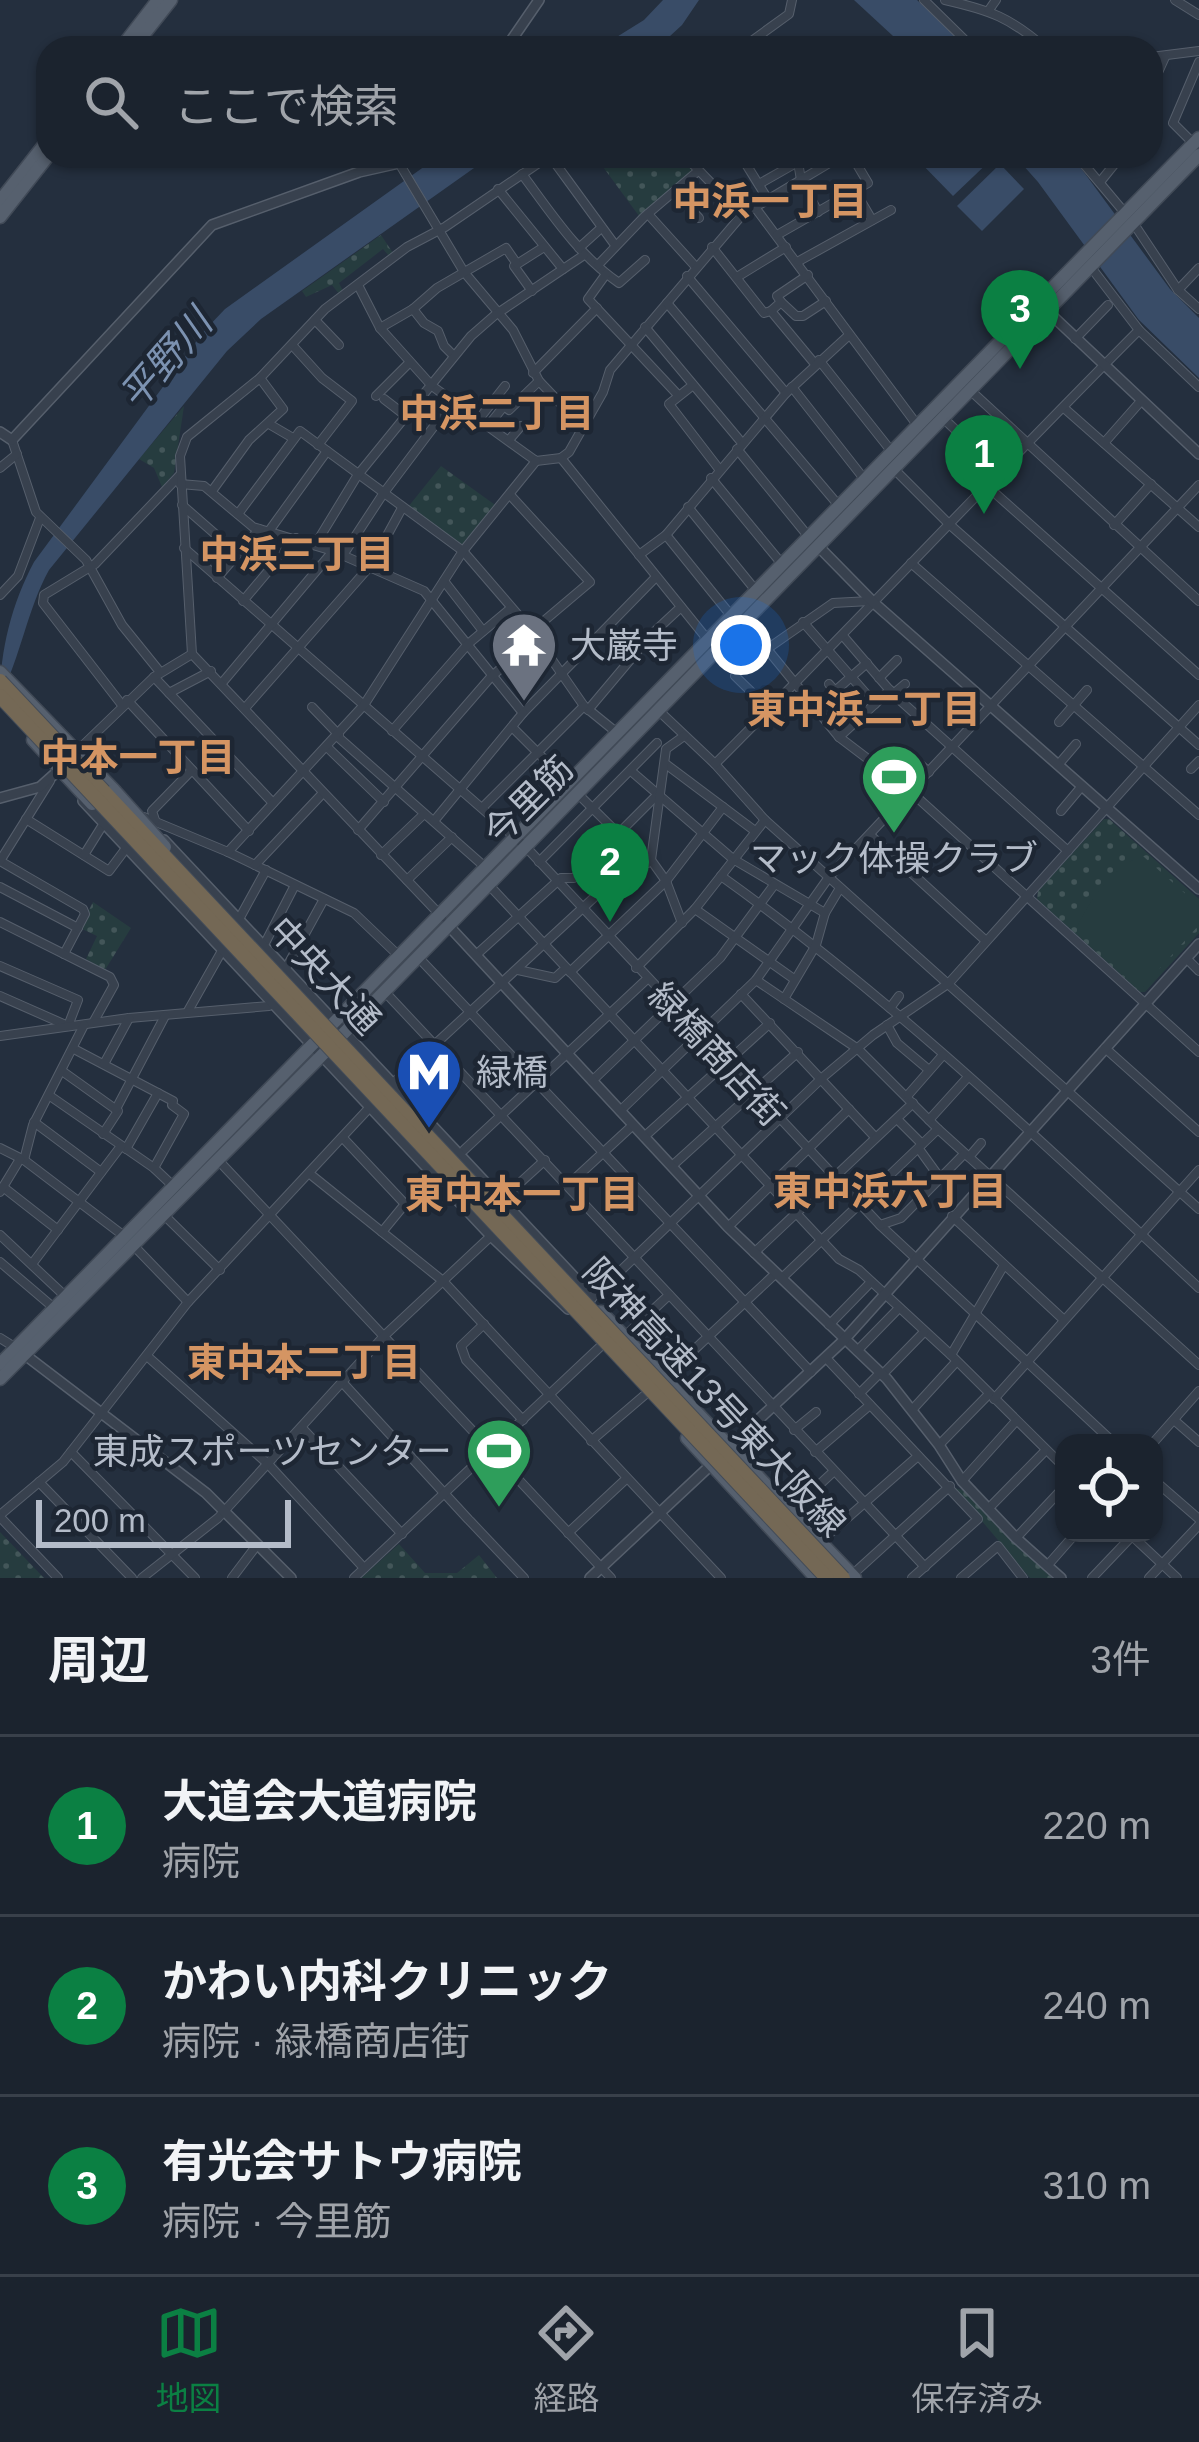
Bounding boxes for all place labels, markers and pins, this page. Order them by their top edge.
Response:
pin: 3 [981,270,1059,369]
pin: 1 [945,415,1023,514]
temple icon: 大巌寺 [489,610,559,704]
place label: 大巌寺 [570,625,678,666]
sports icon: マック体操クラブ [859,742,929,836]
pin: 2 [571,823,649,922]
place label: マック体操クラブ [750,838,1038,879]
metro station icon: 緑橋 [394,1037,464,1131]
place label: 緑橋 [476,1052,548,1093]
sports icon: 東成スポーツセンター [464,1416,534,1510]
place label: 東成スポーツセンター [93,1431,452,1472]

